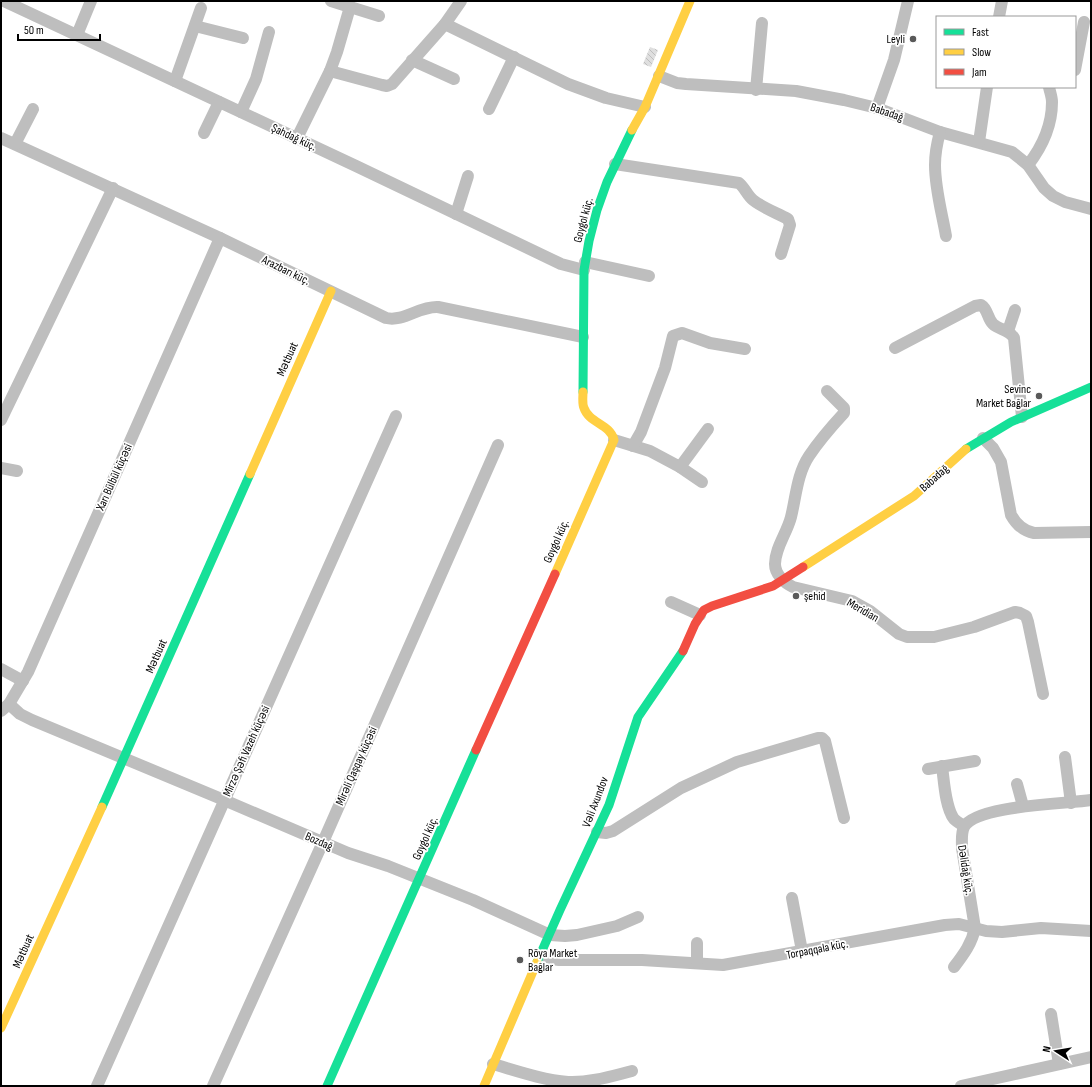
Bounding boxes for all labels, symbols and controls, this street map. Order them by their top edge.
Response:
scale bar [18,16,100,42]
legend [936,16,1076,88]
text: 50 m [24,23,44,38]
text: Fast [972,25,989,40]
place label: Leyli [887,32,905,47]
marker: Leyli [908,34,918,44]
text: Slow [972,45,991,60]
text: Jam [971,65,987,80]
street label: Babadağ [868,100,906,125]
street label: Şahdağ küç. [269,120,319,154]
street label: Goygol küç. [570,196,597,244]
street label: Arazbarı küç. [258,252,312,289]
street label: Mətbuat [273,340,302,379]
place label: Sevinc Market Bağlar [976,382,1032,411]
marker: Sevinc Market Bağlar [1034,391,1044,401]
street label: Xarı Bülbül küçəsi [93,441,136,514]
street label: Babadağ [917,461,952,495]
street label: Goygol küç. [540,517,573,565]
place label: şehid [804,589,826,604]
marker: şehid [791,591,801,601]
street label: Meridian [844,595,881,626]
street label: Mətbuat [142,637,171,676]
street label: Mirzə Şəfi Vazeh küçəsi [220,703,273,799]
street label: Mirəli Qaşqay küçəsi [332,725,380,808]
street label: Vəli Axundov [579,774,612,830]
street label: Goygol küç. [409,814,442,862]
street label: Bozdağ [303,829,335,854]
street label: Dəlidağ küç. [954,844,977,896]
street label: Mətbuat [9,932,38,971]
street label: Torpaqqala küç. [785,936,849,963]
place label: Röya Market Bağlar [528,946,578,975]
marker: Röya Market Bağlar [515,955,525,965]
north arrow [1036,1031,1076,1071]
text: N [1040,1045,1054,1053]

